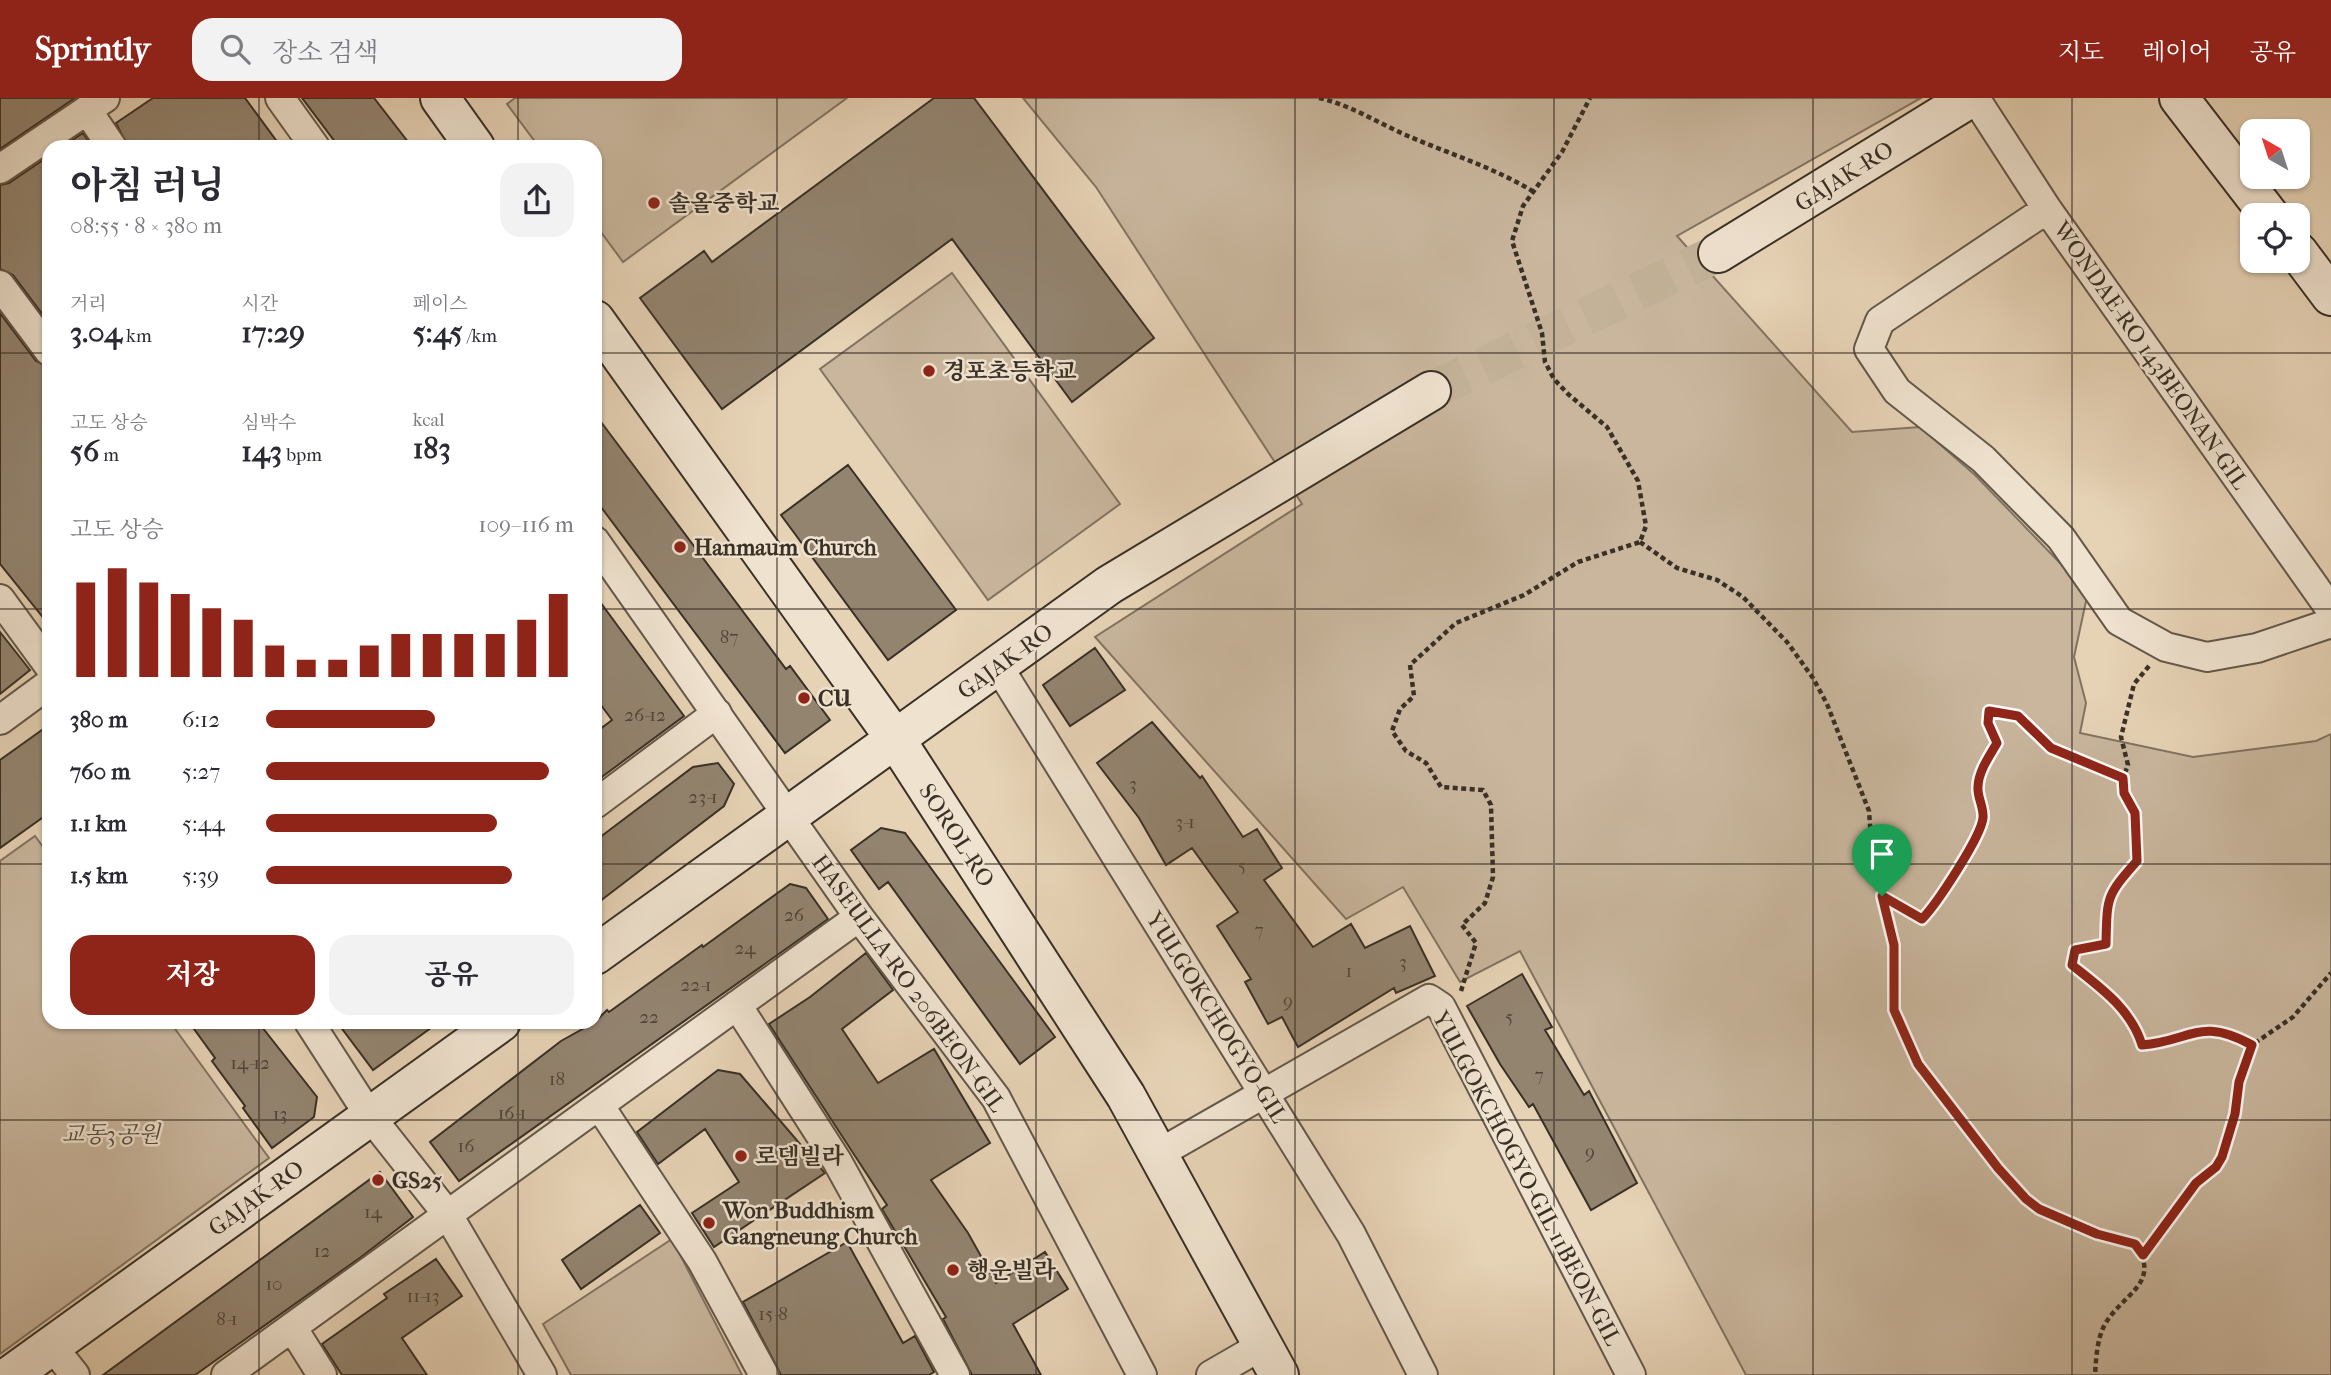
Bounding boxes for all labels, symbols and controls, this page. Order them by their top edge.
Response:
search box [192,18,682,81]
text: Sprintly [35,30,150,69]
icon: search [216,30,254,68]
text: 장소 검색 [272,37,378,68]
text: 지도 [2058,38,2104,66]
text: 레이어 [2142,38,2212,66]
text: 공유 [2250,38,2296,66]
north arrow [2240,119,2310,189]
map controls [2240,119,2310,273]
street label: GAJAK-RO [1790,136,1898,217]
text: 아침 러닝 [70,163,225,208]
button: share [500,163,574,237]
place label: 솔올중학교 [668,190,780,217]
marker: 솔올중학교 [646,195,662,211]
button: locate [2240,203,2310,273]
text: 08:55 · 8 × 380 m [70,212,222,239]
street label: WONDAE-RO 143BEONAN-GIL [2047,215,2254,495]
text: 거리 [70,293,107,315]
text: 시간 [241,293,278,315]
text: 페이스 [413,293,468,315]
text: 3.04 [70,315,122,350]
text: 17:29 [241,315,305,350]
text: 5:45 [413,315,463,350]
text: km [122,325,152,347]
text: /km [463,325,497,347]
place label: 경포초등학교 [943,358,1077,385]
marker: 경포초등학교 [921,363,937,379]
text: kcal [413,409,445,431]
text: 고도 상승 [70,412,148,434]
text: 심박수 [241,412,296,434]
text: 183 [413,431,451,466]
text: 56 [70,434,99,469]
text: 143 [241,434,282,469]
text: m [99,444,119,466]
text: bpm [282,444,322,466]
text: 109–116 m [478,511,574,538]
text: 고도 상승 [70,516,164,543]
place label: Hanmaum Church [694,534,878,561]
marker: Hanmaum Church [672,539,688,555]
street label: GAJAK-RO [953,618,1058,705]
house number: 87 [720,626,738,648]
place label: CU [818,685,851,712]
marker: CU [796,690,812,706]
house number: 26-12 [624,704,666,726]
text: 380 m [70,706,128,733]
text: 6:12 [182,706,220,733]
text: 760 m [70,758,130,785]
text: 5:27 [182,758,220,785]
house number: 3 [1129,773,1137,795]
street label: SOROL-RO [913,779,1000,892]
house number: 23-1 [688,786,718,808]
text: 1.1 km [70,810,127,837]
text: 5:44 [182,810,225,837]
house number: 3-1 [1175,811,1195,833]
pin [1852,824,1912,896]
icon: arrive [1863,835,1901,873]
street label: HASEULLA-RO 206BEON-GIL [806,849,1011,1117]
house number: 5 [1238,855,1246,877]
text: 1.5 km [70,862,128,889]
text: 5:39 [182,862,219,889]
house number: 26 [784,904,805,926]
street label: YULGOKCHOGYO-GIL [1140,906,1293,1128]
house number: 7 [1254,919,1264,941]
button: 저장 [70,935,315,1015]
button: 공유 [329,935,574,1015]
house number: 24 [735,937,756,959]
house number: 3 [1399,951,1407,973]
house number: 1 [1346,960,1352,982]
house number: 22-1 [680,974,712,996]
house number: 9 [1283,990,1293,1012]
house number: 22 [639,1006,659,1028]
street label: YULGOKCHOGYO-GIL 11BEON-GIL [1426,1006,1627,1350]
house number: 5 [1505,1006,1513,1028]
house number: 14-12 [230,1052,270,1074]
house number: 7 [1534,1064,1544,1086]
house number: 18 [549,1068,565,1090]
house number: 16-1 [498,1102,526,1124]
house number: 13 [273,1103,287,1125]
park label: 교동3공원 [62,1121,162,1148]
house number: 16 [458,1135,475,1157]
house number: 9 [1585,1141,1595,1163]
place label: 로뎀빌라 [755,1143,845,1170]
marker: 로뎀빌라 [733,1148,749,1164]
street label: GAJAK-RO [204,1155,309,1242]
place label: GS25 [392,1167,442,1194]
marker: GS25 [370,1172,386,1188]
place label: Won Buddhism Gangneung Church [722,1197,919,1250]
house number: 14 [364,1201,383,1223]
marker: Won Buddhism Gangneung Church [701,1215,717,1231]
house number: 12 [314,1240,331,1262]
place label: 행운빌라 [967,1257,1057,1284]
marker: 행운빌라 [945,1262,961,1278]
house number: 10 [265,1273,283,1295]
house number: 11-13 [406,1285,440,1307]
house number: 15-8 [758,1303,788,1325]
house number: 8-1 [216,1308,238,1330]

